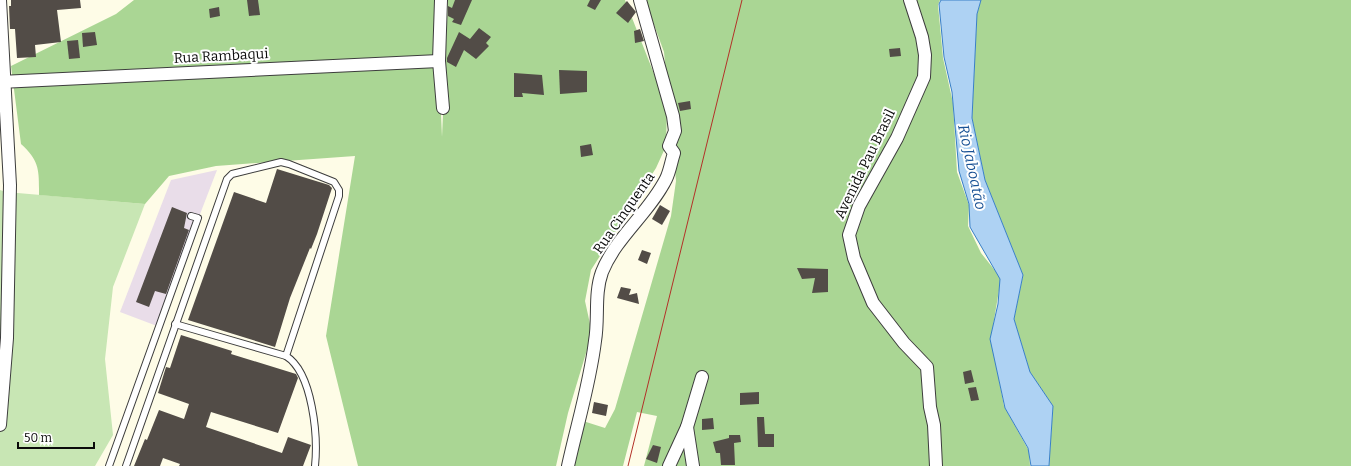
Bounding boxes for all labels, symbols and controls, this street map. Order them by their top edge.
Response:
street label: Rua Rambaqui [173,45,269,67]
street label: Avenida Pau Brasil [831,106,899,222]
water label: Rio Jaboatão [954,123,990,211]
street label: Rua Cinquenta [590,169,659,257]
scale bar [18,424,94,450]
text: 50 m [24,431,53,445]

